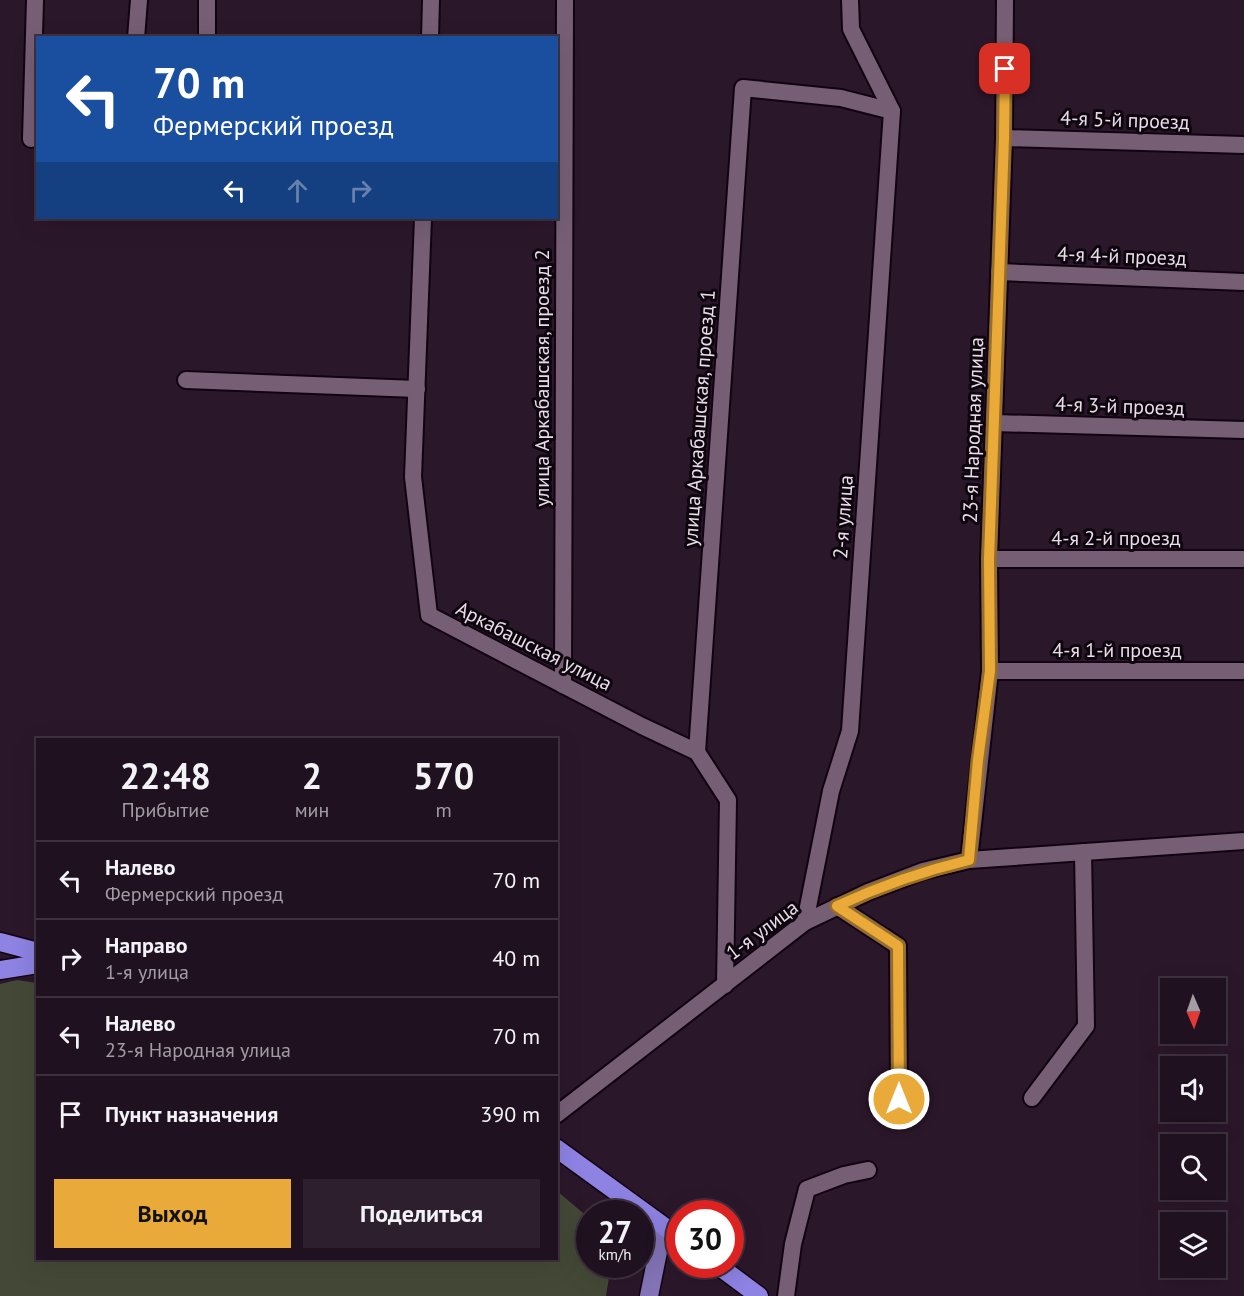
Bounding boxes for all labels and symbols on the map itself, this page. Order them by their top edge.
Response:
pin [979,43,1030,94]
street label: 4-я 5-й проезд [1060,105,1190,135]
street label: 4-я 4-й проезд [1057,241,1187,271]
street label: улица Аркабашская, проезд 2 [529,249,555,507]
street label: улица Аркабашская, проезд 1 [677,289,721,547]
street label: 23-я Народная улица [957,337,989,523]
street label: 4-я 3-й проезд [1055,391,1185,421]
street label: 2-я улица [827,474,859,560]
street label: 4-я 2-й проезд [1051,525,1181,551]
street label: Аркабашская улица [452,595,616,697]
street label: 4-я 1-й проезд [1052,637,1182,663]
street label: 1-я улица [721,894,803,966]
north arrow [1160,978,1226,1044]
position arrow [867,1067,931,1131]
speed limit sign: 30 [666,1200,744,1278]

